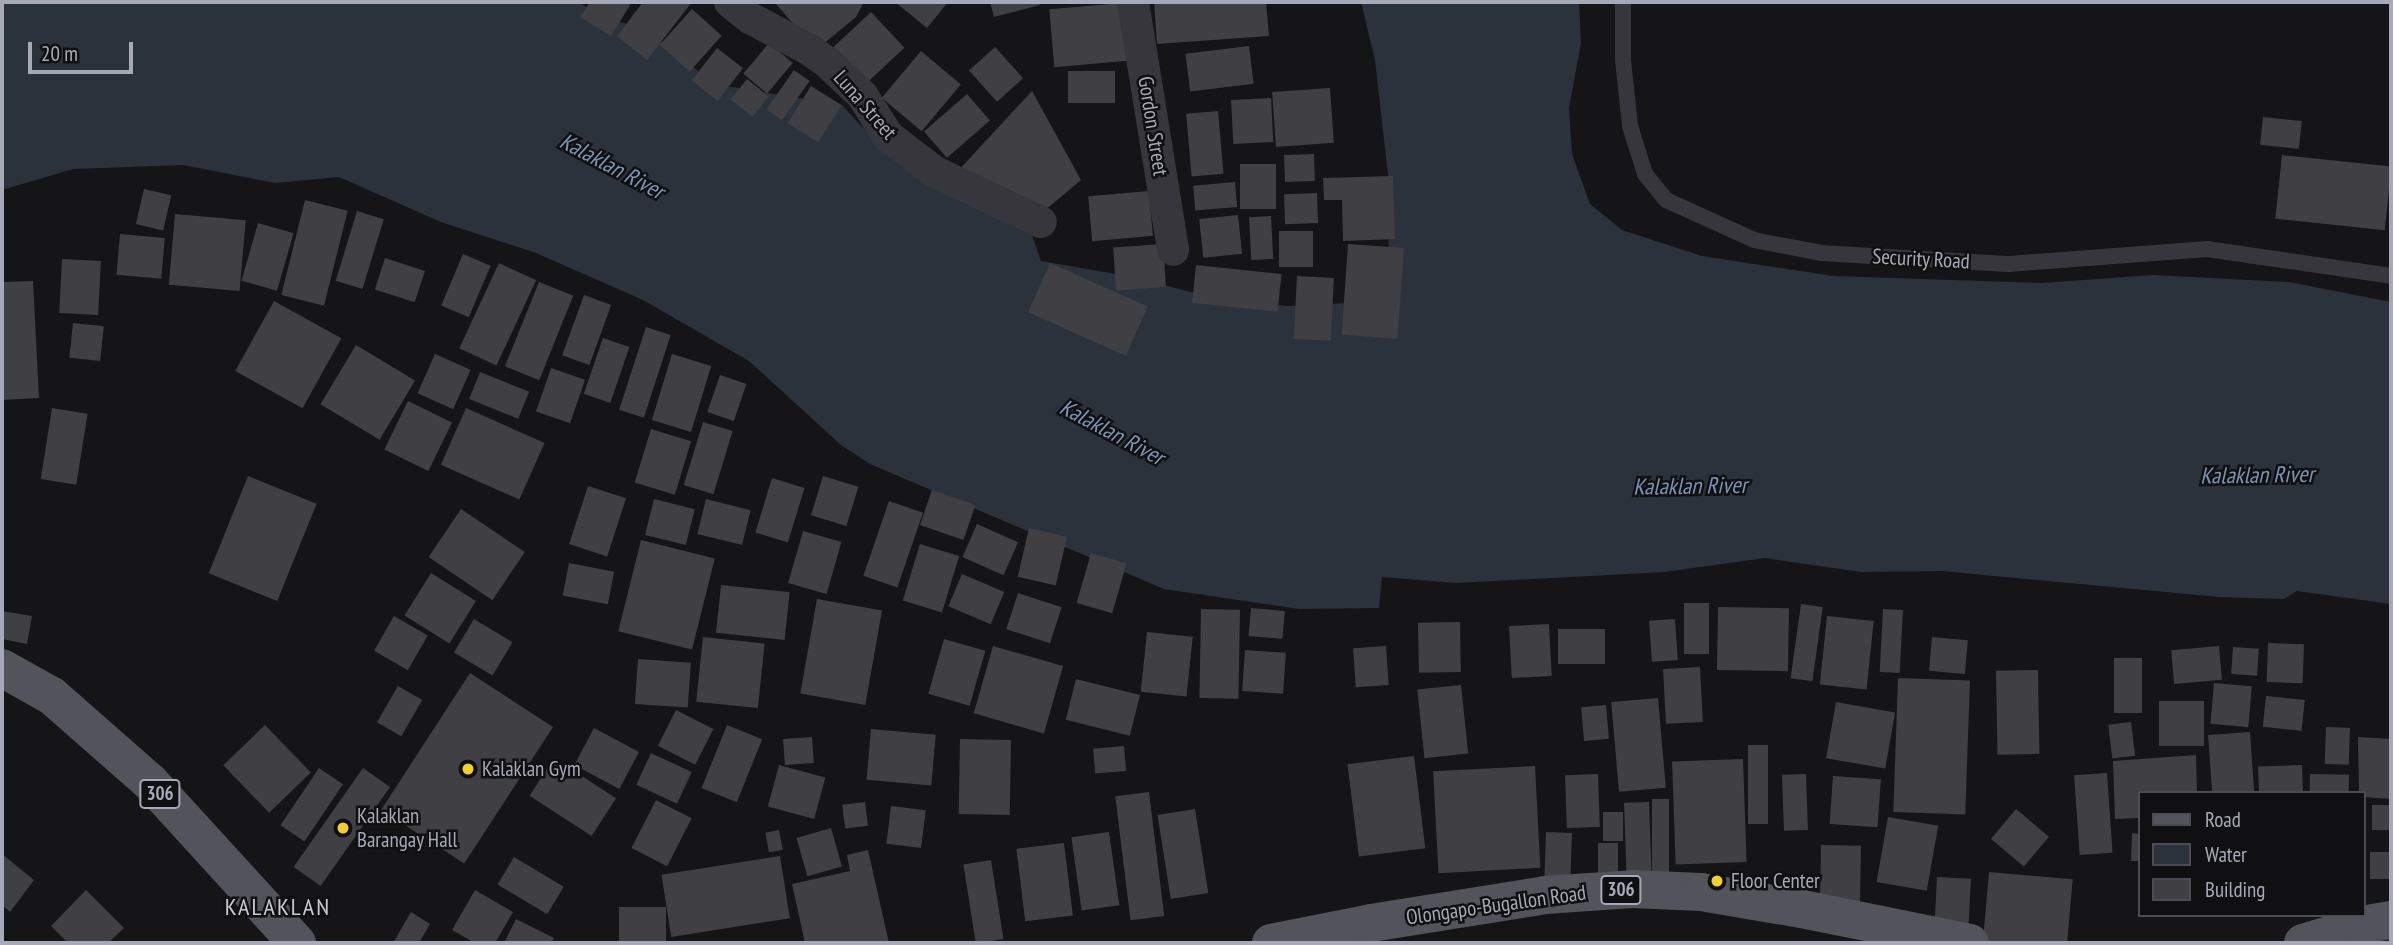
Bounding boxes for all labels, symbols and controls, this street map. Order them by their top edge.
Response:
scale bar [32,28,136,72]
text: 20 m [41,40,78,67]
street label: Luna Street [828,65,902,145]
street label: Gordon Street [1133,74,1173,178]
water label: Kalaklan River [555,127,669,205]
street label: Security Road [1871,244,1971,274]
water label: Kalaklan River [1055,393,1169,471]
water label: Kalaklan River [2200,460,2314,490]
water label: Kalaklan River [1633,471,1747,501]
place label: Kalaklan Gym [482,756,581,782]
marker: Kalaklan Gym [460,761,476,777]
road number: 306 [139,778,181,810]
legend [2138,791,2365,917]
place label: Kalaklan Barangay Hall [357,803,458,853]
text: Road [2205,806,2241,833]
marker: Kalaklan Barangay Hall [335,820,351,836]
text: Water [2205,841,2247,868]
place label: Floor Center [1731,868,1820,894]
marker: Floor Center [1709,873,1725,889]
road number: 306 [1600,874,1642,906]
text: Building [2205,876,2265,903]
street label: Olongapo-Bugallon Road [1404,880,1588,930]
district label: KALAKLAN [226,893,330,921]

